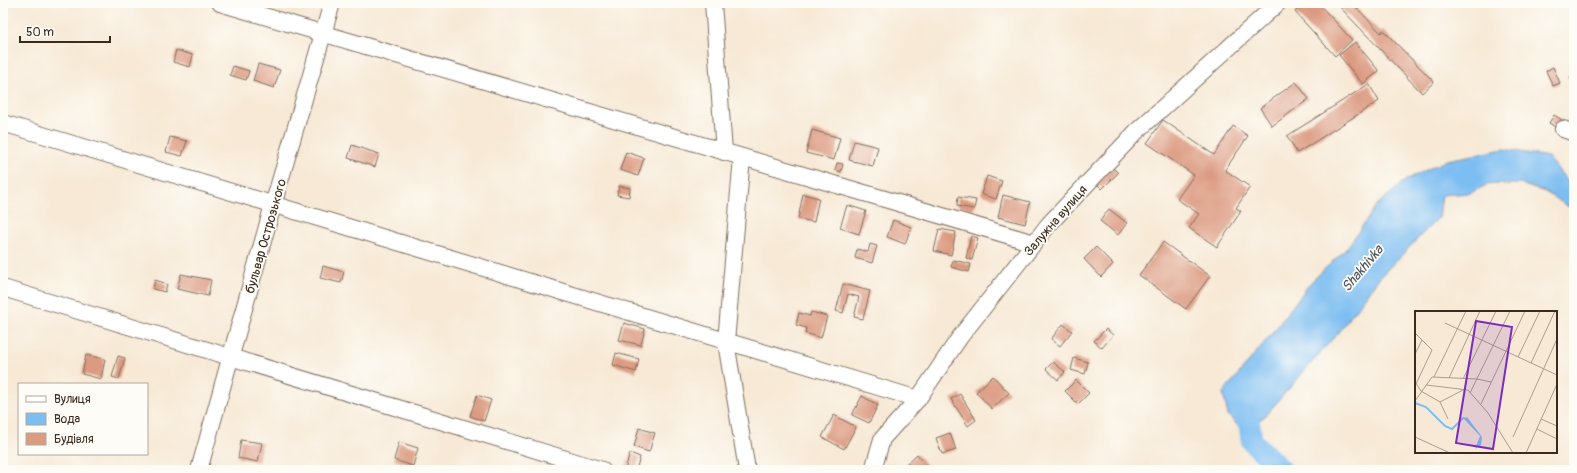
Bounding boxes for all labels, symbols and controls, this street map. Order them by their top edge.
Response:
scale bar [20,18,110,44]
text: 50 m [26,25,54,40]
street label: бульвар Острозького [242,177,290,296]
street label: Залужна вулиця [1021,182,1091,259]
water label: Shakhivka [1338,241,1388,295]
inset map [1415,311,1557,453]
legend [18,383,148,455]
text: Вулиця [54,392,91,407]
text: Вода [54,412,80,427]
text: Будівля [54,432,94,447]

